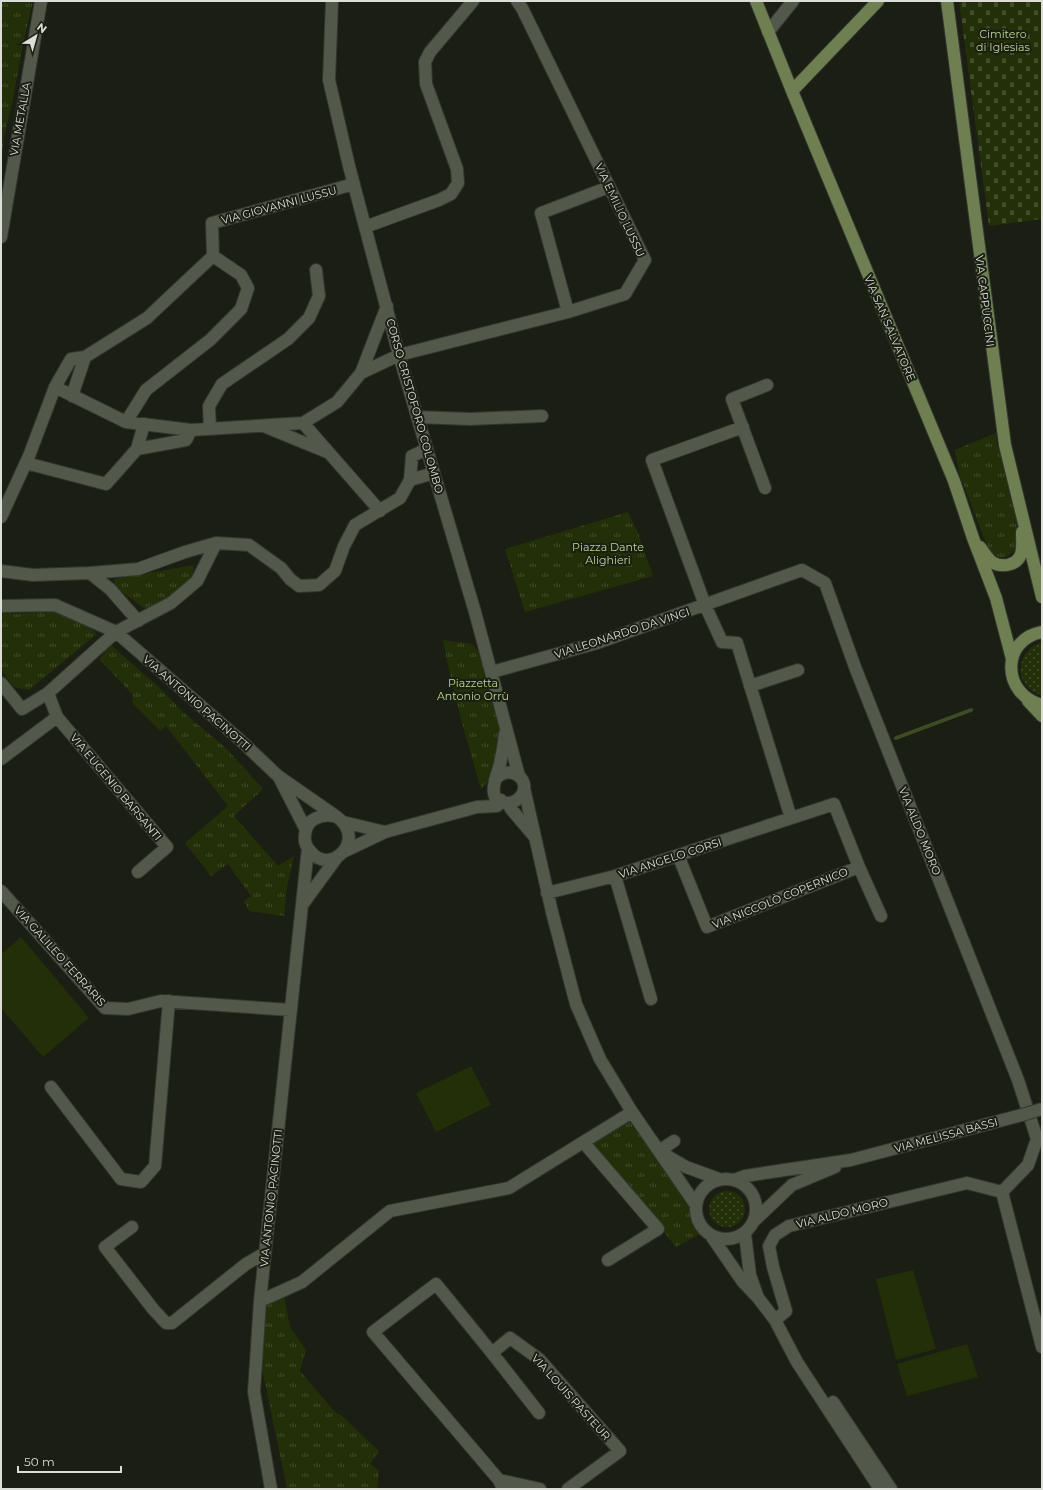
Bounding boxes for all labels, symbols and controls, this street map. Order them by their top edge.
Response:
north arrow [16,16,56,56]
text: N [34,20,50,36]
park label: Cimitero di Iglesias [976,27,1031,54]
street label: VIA METALLA [7,81,33,157]
street label: VIA EMILIO LUSSU [592,161,648,259]
street label: VIA GIOVANNI LUSSU [220,183,338,227]
street label: VIA CAPPUCCINI [972,254,998,348]
street label: VIA SAN SALVATORE [861,273,919,383]
street label: CORSO CRISTOFORO COLOMBO [383,317,447,495]
park label: Piazza Dante Alighieri [572,540,644,567]
street label: VIA LEONARDO DA VINCI [553,605,691,661]
street label: VIA ANTONIO PACINOTTI [140,652,254,754]
park label: Piazzetta Antonio Orrù [437,676,509,703]
street label: VIA EUGENIO BARSANTI [67,731,165,843]
street label: VIA ALDO MORO [896,785,944,877]
street label: VIA ANGELO CORSI [617,835,723,881]
street label: VIA NICCOLÒ COPERNICO [710,864,850,932]
street label: VIA GALILEO FERRARIS [11,903,109,1009]
street label: VIA MELISSA BASSI [893,1114,999,1156]
street label: VIA ANTONIO PACINOTTI [257,1128,285,1268]
street label: VIA ALDO MORO [795,1195,889,1231]
street label: VIA LOUIS PASTEUR [529,1351,613,1443]
scale bar [18,1448,121,1474]
text: 50 m [24,1454,55,1469]

